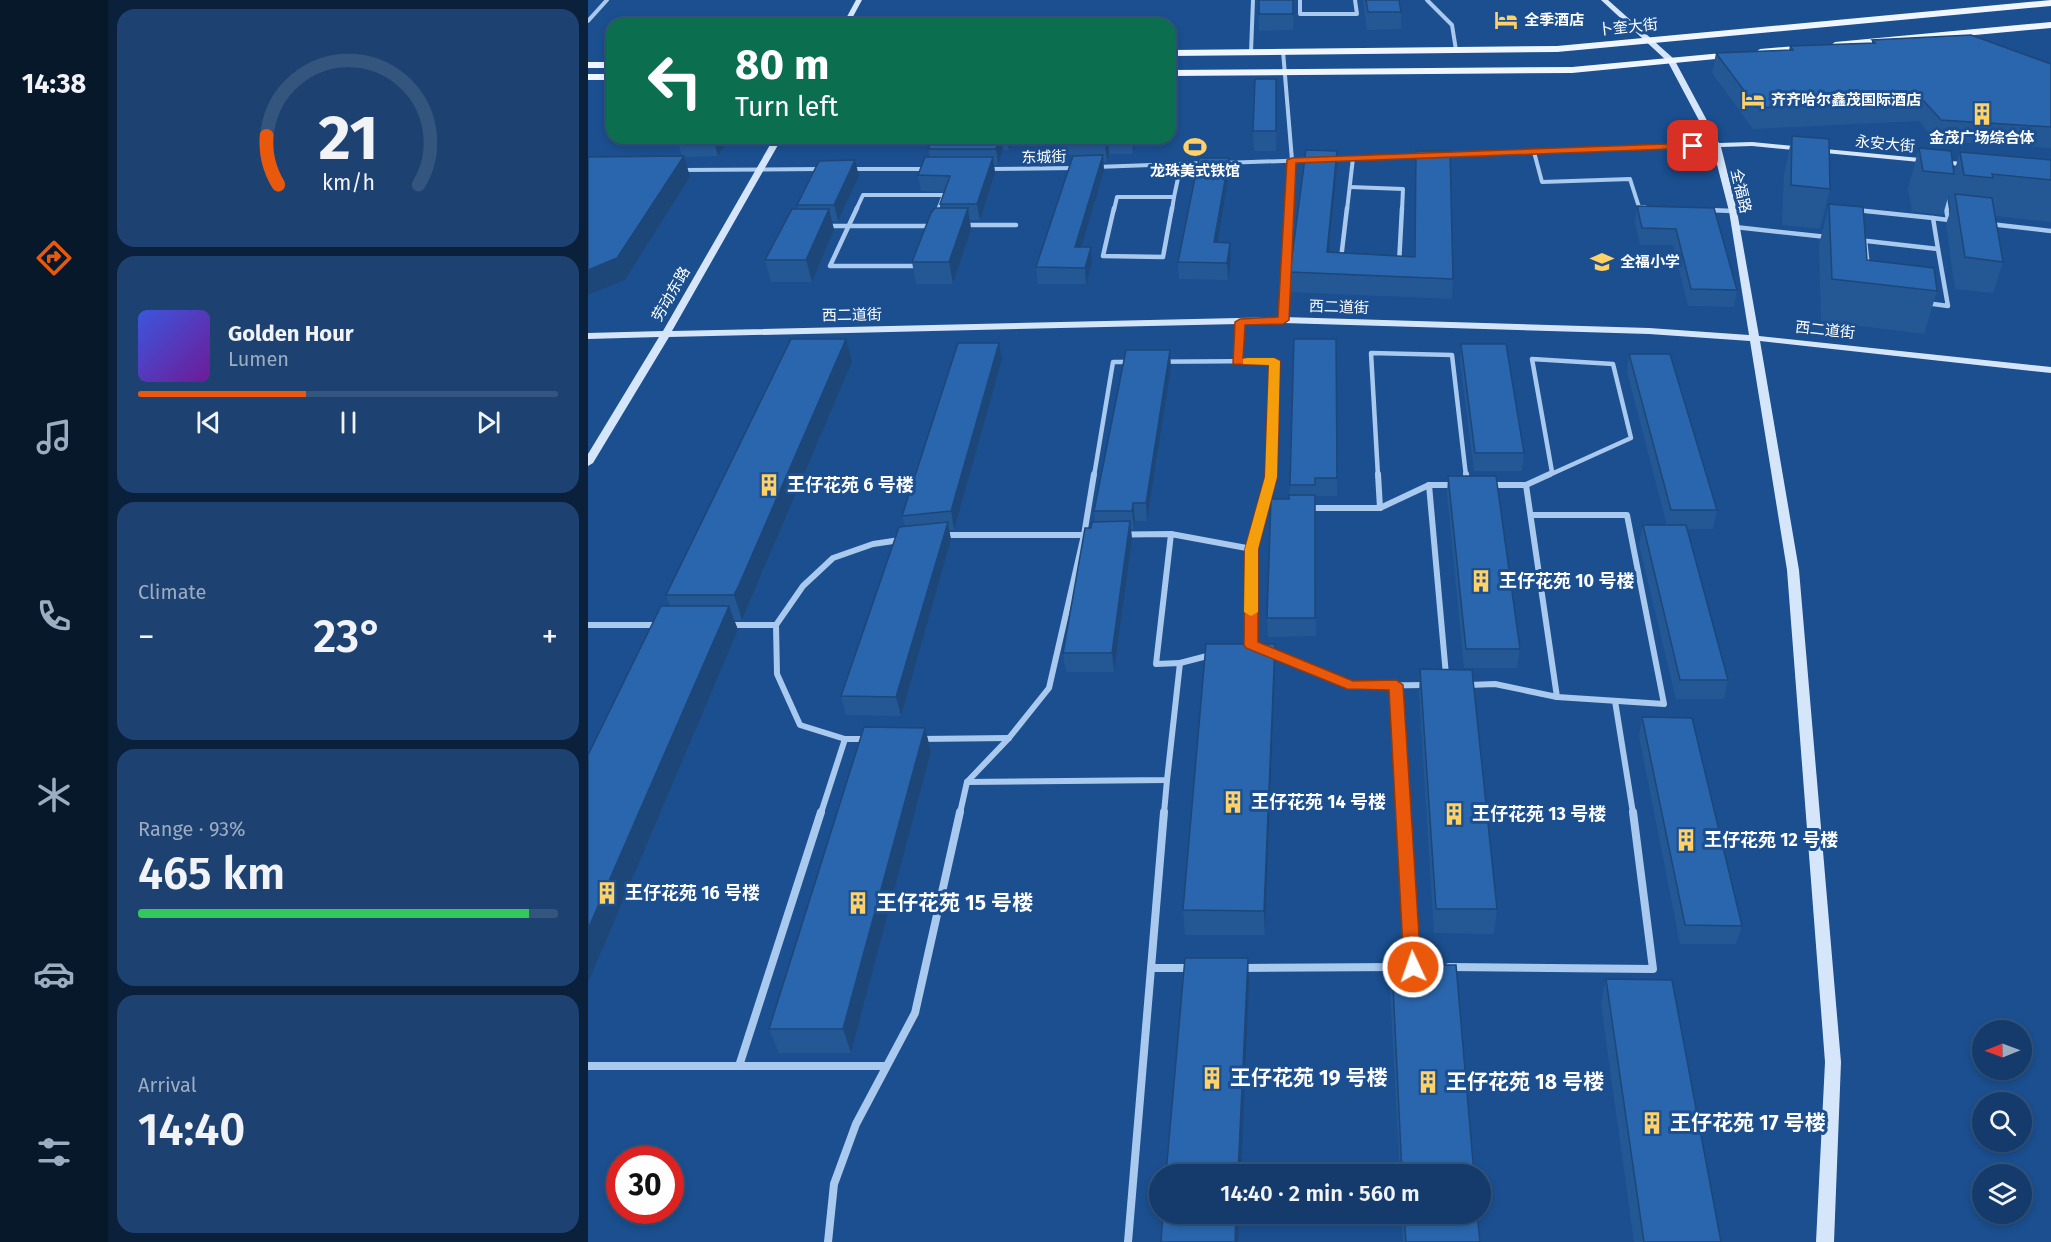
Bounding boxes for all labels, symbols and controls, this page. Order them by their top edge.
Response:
hotel icon: 全季酒店 [1493,7,1519,33]
place label: 全季酒店 [1524,11,1584,29]
street label: 卜奎大街 [1597,15,1659,39]
text: 80 m [735,40,829,90]
icon: left [636,42,714,120]
text: 14:38 [22,68,86,100]
hotel icon: 齐齐哈尔鑫茂国际酒店 [1740,87,1766,113]
text: Turn left [735,91,838,123]
place label: 齐齐哈尔鑫茂国际酒店 [1771,91,1921,109]
text: 21 [318,101,378,176]
building icon: 金茂广场综合体 [1969,101,1995,127]
pin [1667,120,1718,171]
icon: arrive [1676,129,1709,162]
place label: 金茂广场综合体 [1929,129,2035,147]
street label: 永安大街 [1854,132,1916,156]
sports icon: 龙珠美式铁馆 [1182,134,1208,160]
street label: 东城街 [1021,148,1067,166]
place label: 龙珠美式铁馆 [1150,162,1240,180]
street label: 全福路 [1727,167,1755,215]
text: km/h [321,170,375,196]
icon: directions [33,237,75,279]
school or university icon: 全福小学 [1589,249,1615,275]
place label: 全福小学 [1620,253,1680,271]
street label: 劳动东路 [648,264,694,324]
street label: 西二道街 [1309,297,1369,317]
street label: 西二道街 [822,305,882,325]
street label: 西二道街 [1794,318,1856,342]
text: Golden Hour [228,320,354,347]
text: Lumen [228,347,289,371]
icon: previous [192,406,225,439]
icon: pause [332,406,365,439]
icon: next [472,406,505,439]
icon: music [33,416,75,458]
building icon: 王仔花苑 6 号楼 [756,472,782,498]
place label: 王仔花苑 6 号楼 [787,474,914,496]
building icon: 王仔花苑 10 号楼 [1468,568,1494,594]
place label: 王仔花苑 10 号楼 [1499,570,1634,592]
text: Climate [138,580,206,604]
icon: phone [33,595,75,637]
text: 23° [313,610,383,664]
text: − [138,617,155,657]
text: + [542,617,558,657]
icon: climate [33,774,75,816]
building icon: 王仔花苑 14 号楼 [1220,789,1246,815]
place label: 王仔花苑 14 号楼 [1251,791,1386,813]
building icon: 王仔花苑 13 号楼 [1441,801,1467,827]
place label: 王仔花苑 13 号楼 [1472,803,1606,825]
text: Range · 93% [138,817,245,841]
building icon: 王仔花苑 12 号楼 [1673,827,1699,853]
place label: 王仔花苑 12 号楼 [1704,829,1838,851]
text: 465 km [138,847,285,901]
building icon: 王仔花苑 16 号楼 [594,880,620,906]
place label: 王仔花苑 16 号楼 [625,882,760,904]
building icon: 王仔花苑 15 号楼 [845,890,871,916]
place label: 王仔花苑 15 号楼 [876,890,1033,916]
position arrow [1381,935,1445,999]
icon: car [33,953,75,995]
north arrow [1972,1020,2032,1080]
map controls [1972,1020,2032,1224]
building icon: 王仔花苑 19 号楼 [1199,1065,1225,1091]
place label: 王仔花苑 19 号楼 [1230,1065,1387,1091]
building icon: 王仔花苑 18 号楼 [1415,1069,1441,1095]
place label: 王仔花苑 18 号楼 [1446,1069,1604,1095]
text: Arrival [138,1073,197,1097]
button: search [1972,1092,2032,1152]
text: 14:40 [138,1103,245,1157]
building icon: 王仔花苑 17 号楼 [1639,1110,1665,1136]
place label: 王仔花苑 17 号楼 [1670,1110,1826,1136]
icon: filters [33,1131,75,1173]
speed limit sign: 30 [606,1146,684,1224]
button: layers [1972,1164,2032,1224]
text: 14:40 · 2 min · 560 m [1220,1180,1420,1207]

